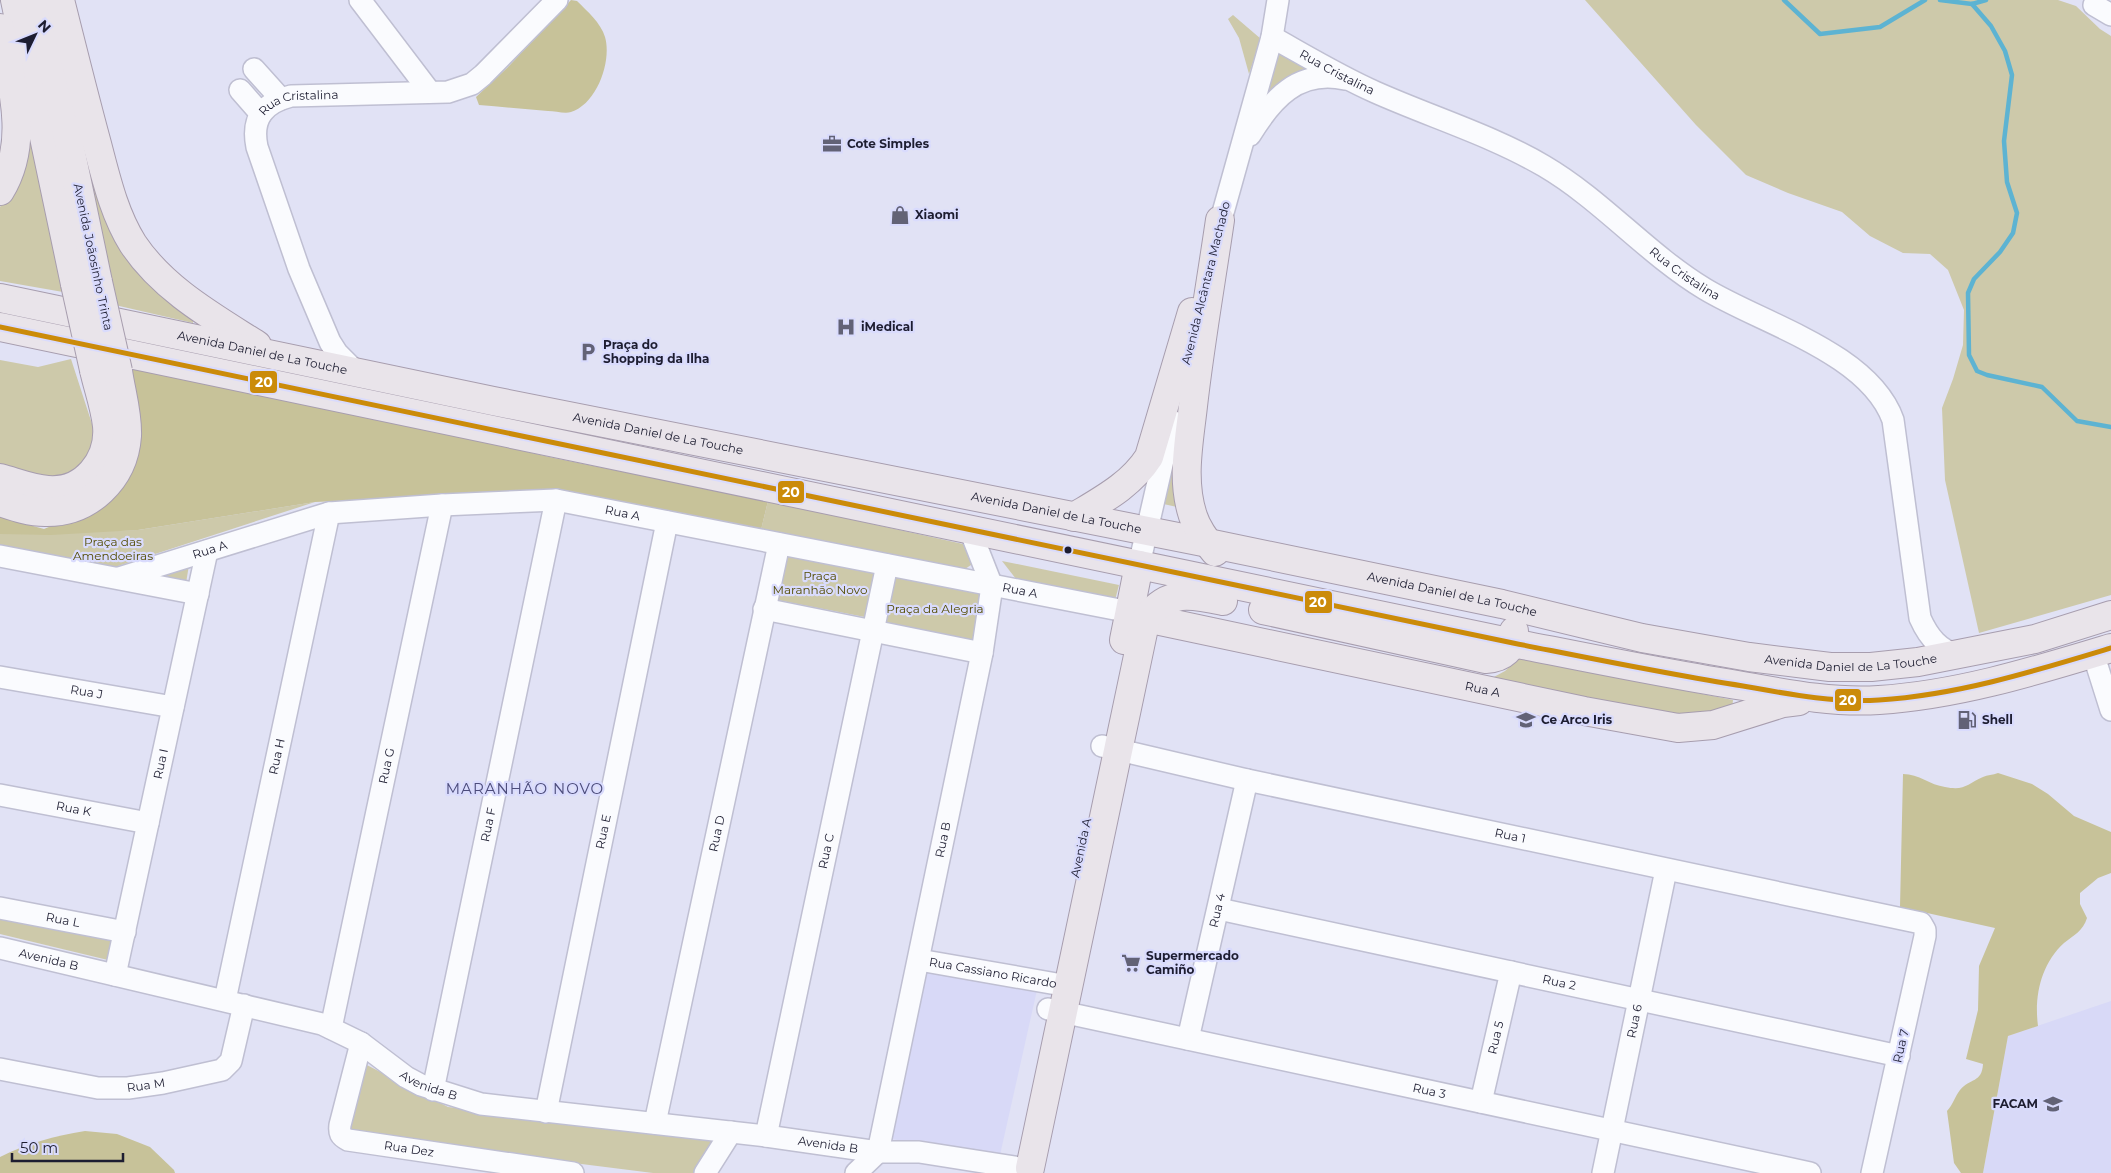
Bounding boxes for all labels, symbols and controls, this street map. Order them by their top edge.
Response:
north arrow [10,10,60,60]
text: N [34,16,55,36]
street label: Rua Cristalina [1297,46,1377,98]
street label: Rua Cristalina [255,87,339,118]
office icon: Cote Simples [821,133,843,155]
place label: Cote Simples [847,136,930,151]
street label: Avenida Joãosinho Trinta [71,182,116,332]
street label: Avenida Alcântara Machado [1178,200,1233,366]
shop icon: Xiaomi [889,204,911,226]
place label: Xiaomi [915,207,959,222]
street label: Rua Cristalina [1647,244,1723,303]
hospital icon: iMedical [835,316,857,338]
place label: iMedical [861,319,914,334]
street label: Avenida Daniel de La Touche [176,327,349,377]
place label: Praça do Shopping da Ilha [603,337,710,366]
parking icon: Praça do Shopping da Ilha [577,341,599,363]
line badge: 20 [249,370,278,394]
text: 20 [255,373,273,391]
street label: Avenida Daniel de La Touche [572,409,745,458]
line badge: 20 [777,480,805,504]
text: 20 [782,483,800,501]
street label: Avenida Daniel de La Touche [970,488,1143,537]
street label: Rua A [604,502,642,523]
park label: Praça das Amendoeiras [73,534,153,563]
street label: Rua A [190,537,229,562]
unlabelled marker [1063,545,1073,555]
park label: Praça Maranhão Novo [773,568,867,597]
street label: Avenida Daniel de La Touche [1366,568,1539,619]
street label: Rua A [1001,579,1039,601]
line badge: 20 [1304,590,1333,614]
text: 20 [1309,593,1327,611]
park label: Praça da Alegria [886,601,984,616]
street label: Avenida Daniel de La Touche [1764,650,1938,674]
street label: Rua A [1464,678,1502,700]
street label: Rua J [69,681,104,702]
line badge: 20 [1834,688,1862,712]
text: 20 [1839,691,1857,709]
school or university icon: Ce Arco Iris [1515,709,1537,731]
fuel station icon: Shell [1956,709,1978,731]
place label: Ce Arco Iris [1541,712,1613,727]
place label: Shell [1982,712,2013,727]
street label: Rua H [265,737,288,776]
street label: Rua G [375,746,397,785]
street label: Rua I [150,747,171,780]
district label: MARANHÃO NOVO [446,779,604,798]
street label: Rua K [55,798,93,819]
street label: Rua F [477,806,499,843]
street label: Rua E [592,813,614,850]
street label: Rua D [705,814,728,853]
street label: Avenida A [1067,817,1094,879]
street label: Rua B [932,820,954,859]
street label: Rua 1 [1493,825,1527,846]
street label: Rua C [815,832,837,870]
street label: Rua 4 [1206,891,1228,929]
street label: Rua L [45,909,81,930]
street label: Avenida B [18,945,80,973]
place label: Supermercado Camiño [1146,948,1239,977]
supermarket icon: Supermercado Camiño [1120,952,1142,974]
street label: Rua Cassiano Ricardo [928,954,1058,991]
street label: Rua 2 [1541,971,1578,993]
street label: Rua 6 [1623,1003,1645,1039]
street label: Rua 5 [1484,1019,1507,1056]
street label: Rua 7 [1889,1028,1912,1064]
street label: Avenida B [397,1067,459,1103]
street label: Rua M [126,1075,166,1095]
street label: Rua 3 [1411,1080,1448,1102]
school or university icon: FACAM [2042,1093,2064,1115]
place label: FACAM [1992,1096,2038,1111]
scale bar [12,1130,124,1162]
street label: Avenida B [797,1133,859,1156]
street label: Rua Dez [383,1137,435,1160]
text: 50 m [20,1138,58,1157]

